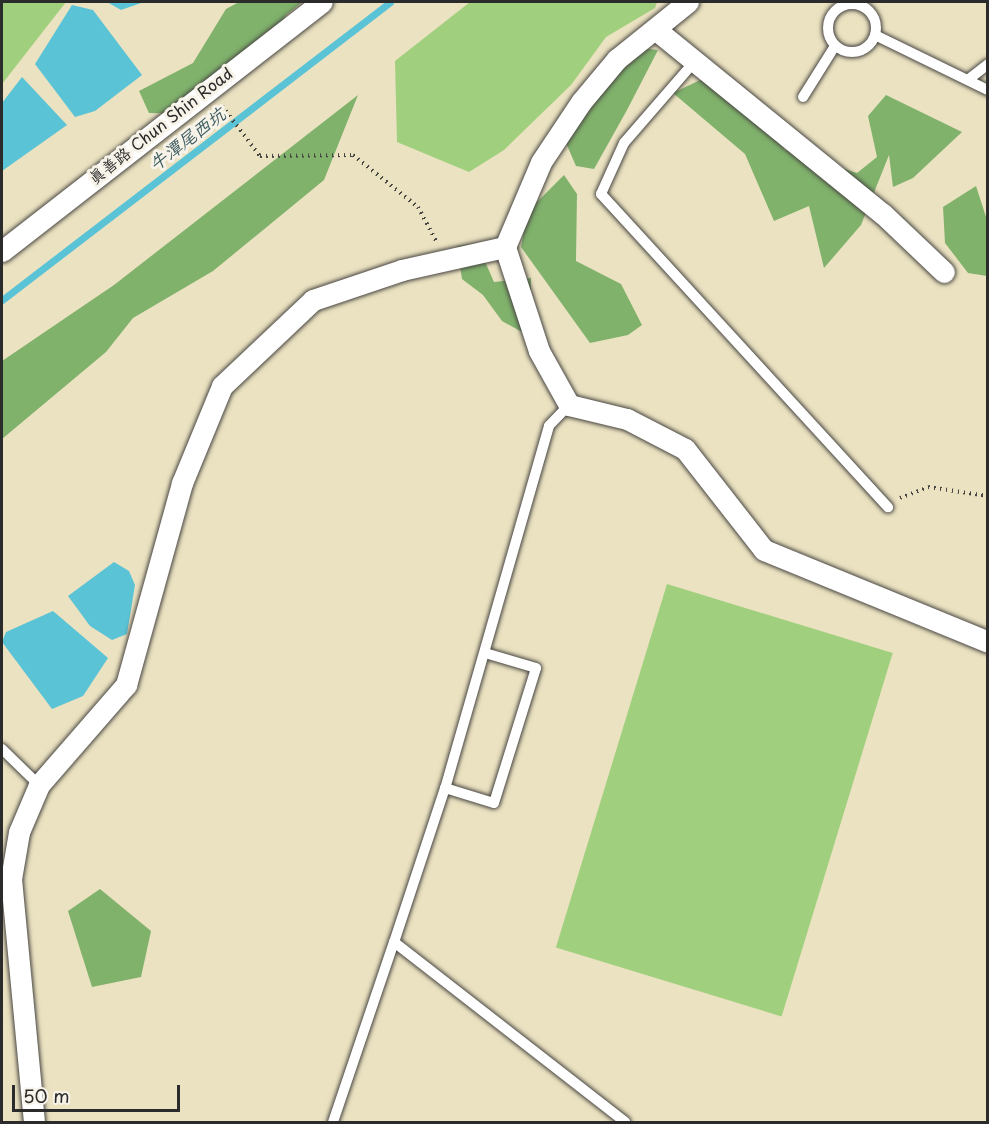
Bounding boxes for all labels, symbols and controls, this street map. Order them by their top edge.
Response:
street label: 真善路 Chun Shin Road [85,63,235,187]
water label: 牛潭尾西坑 [145,103,229,175]
scale bar [15,1073,183,1111]
text: 50 m [23,1082,70,1109]

